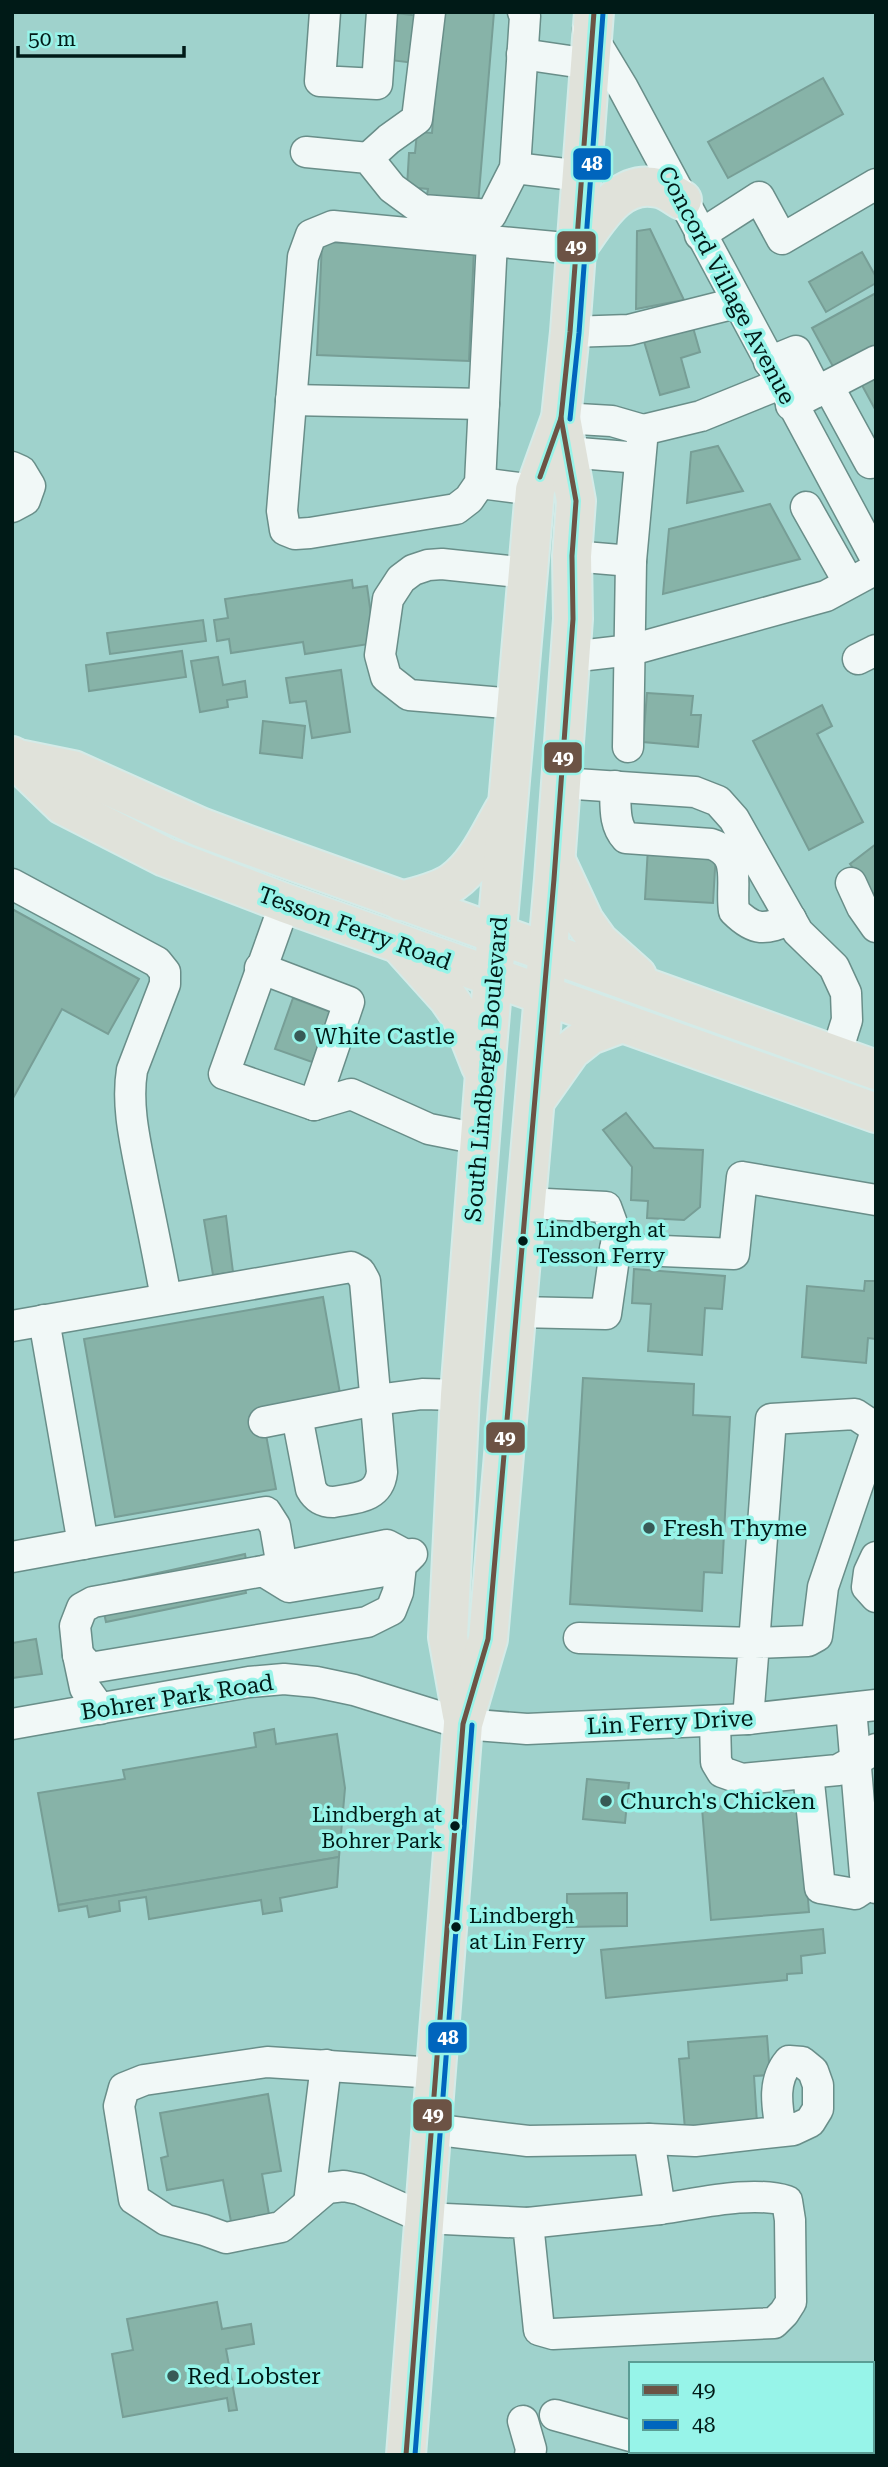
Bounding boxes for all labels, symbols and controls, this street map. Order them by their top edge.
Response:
scale bar [18,14,184,58]
text: 50 m [28,27,76,51]
line badge: 48 [572,147,612,181]
text: 48 [581,152,603,175]
street label: Concord Village Avenue [652,162,801,409]
line badge: 49 [556,230,597,263]
text: 49 [565,235,587,258]
line badge: 49 [543,741,583,774]
text: 49 [552,746,574,769]
street label: Tesson Ferry Road [255,881,455,976]
street label: South Lindbergh Boulevard [460,915,513,1223]
place label: White Castle [314,1023,455,1050]
marker: White Castle [292,1028,308,1044]
place label: Lindbergh at Tesson Ferry [536,1218,666,1268]
marker: Lindbergh at Tesson Ferry [516,1234,530,1248]
line badge: 49 [485,1421,526,1454]
text: 49 [494,1426,516,1449]
place label: Fresh Thyme [663,1515,807,1542]
marker: Fresh Thyme [641,1520,657,1536]
street label: Bohrer Park Road [79,1669,276,1726]
street label: Lin Ferry Drive [586,1705,754,1740]
place label: Church's Chicken [620,1788,816,1815]
marker: Church's Chicken [598,1793,614,1809]
place label: Lindbergh at Bohrer Park [312,1803,442,1853]
marker: Lindbergh at Bohrer Park [448,1819,462,1833]
place label: Lindbergh at Lin Ferry [469,1904,586,1954]
marker: Lindbergh at Lin Ferry [449,1920,463,1934]
line badge: 48 [427,2021,468,2054]
text: 48 [437,2026,459,2049]
line badge: 49 [412,2098,453,2132]
text: 49 [422,2103,444,2126]
legend [629,2362,874,2453]
place label: Red Lobster [187,2363,321,2390]
marker: Red Lobster [165,2368,181,2384]
text: 49 [692,2378,716,2402]
text: 48 [692,2413,716,2437]

